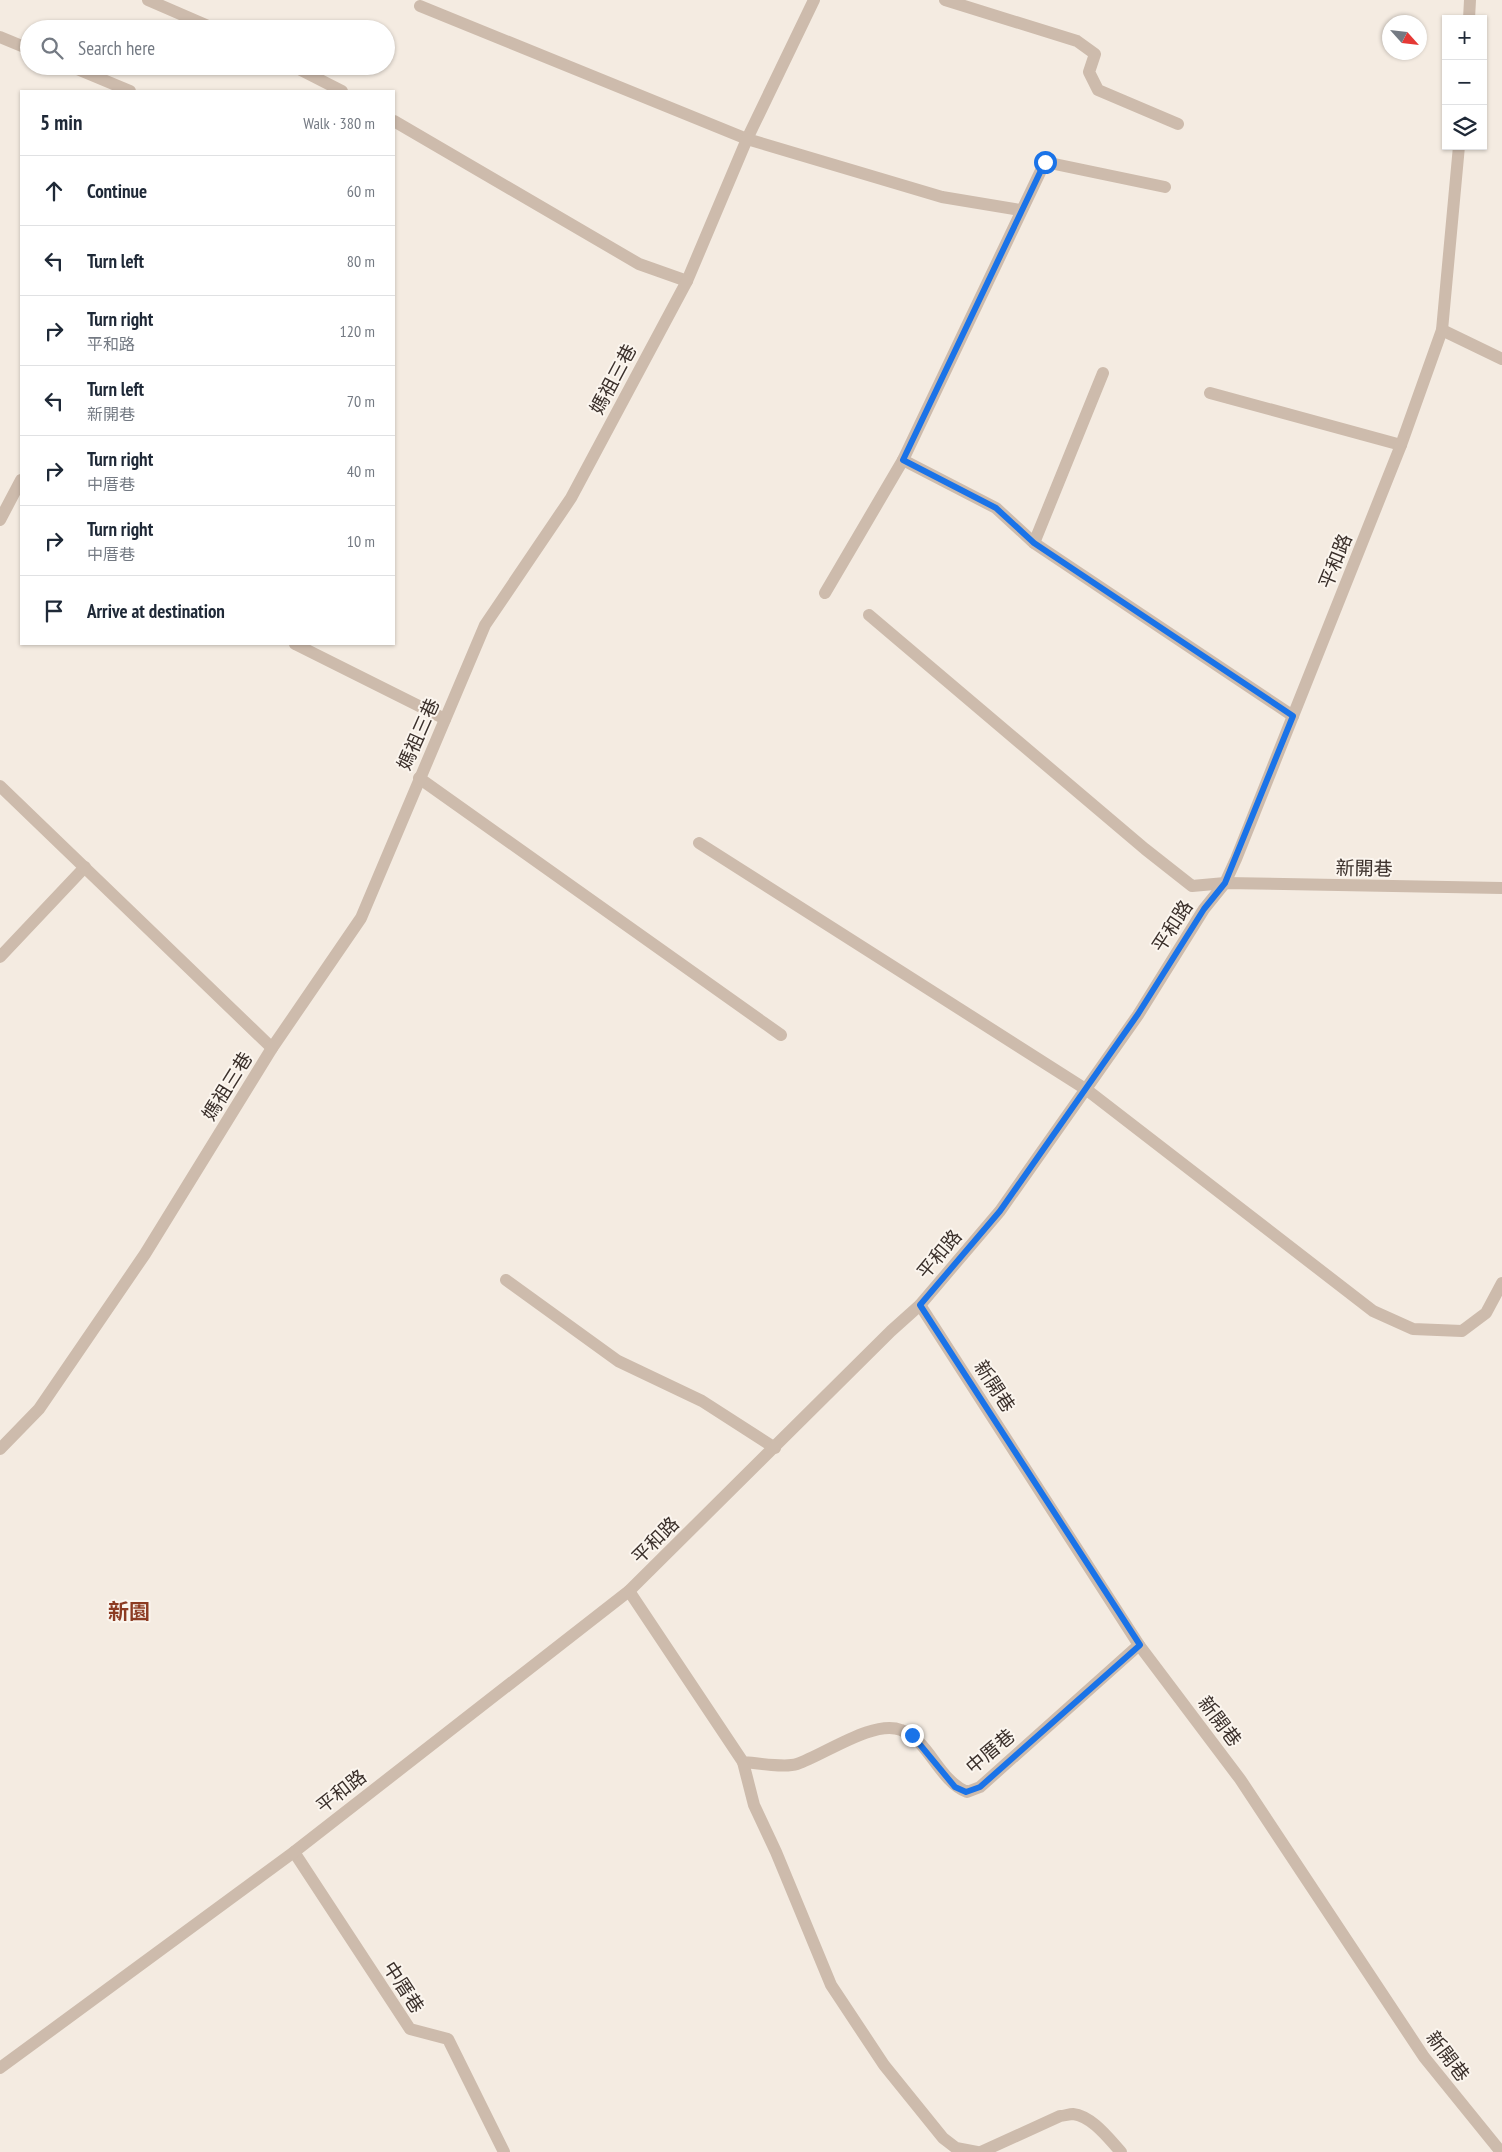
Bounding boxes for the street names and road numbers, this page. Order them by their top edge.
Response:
street label: 媽祖三巷 [585,340,641,418]
street label: 平和路 [1313,530,1357,592]
street label: 媽祖三巷 [392,694,444,774]
street label: 新開巷 [1335,856,1393,880]
street label: 平和路 [1146,896,1198,956]
street label: 媽祖三巷 [197,1047,257,1125]
street label: 平和路 [911,1224,967,1284]
street label: 新開巷 [969,1356,1021,1416]
street label: 平和路 [626,1511,684,1569]
street label: 新開巷 [1193,1691,1247,1751]
street label: 中厝巷 [960,1723,1020,1779]
street label: 平和路 [311,1764,371,1818]
street label: 中厝巷 [378,1957,430,2017]
street label: 新開巷 [1421,2026,1475,2086]

